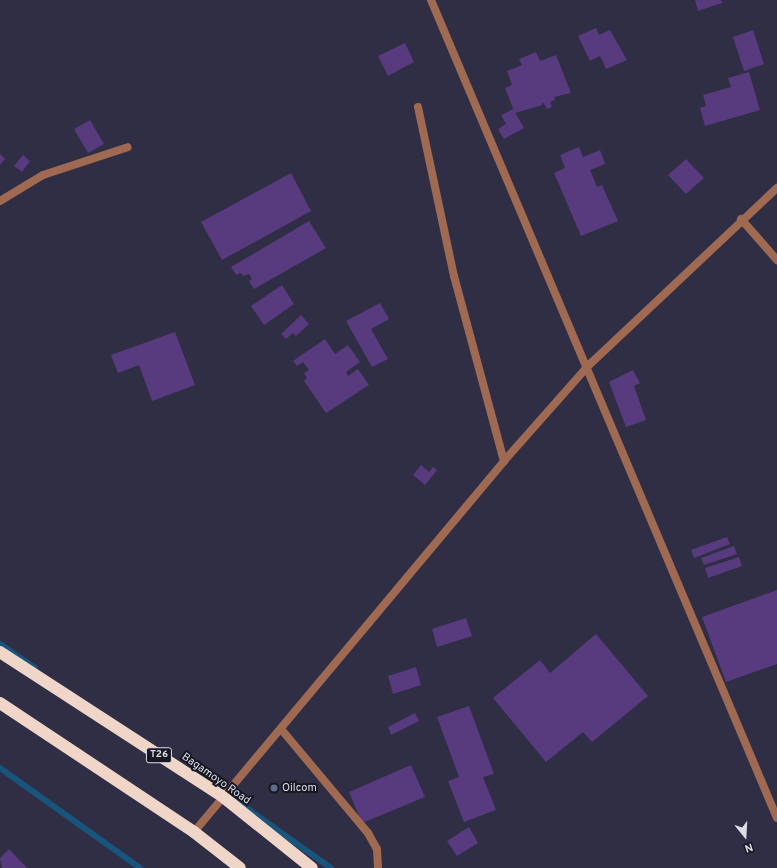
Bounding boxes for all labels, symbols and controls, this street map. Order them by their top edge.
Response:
road number: T26 [145,747,173,763]
street label: Bagamoyo Road [179,750,253,808]
place label: Oilcom [282,781,317,795]
marker: Oilcom [269,783,279,793]
north arrow [725,816,765,856]
text: N [743,840,755,855]

